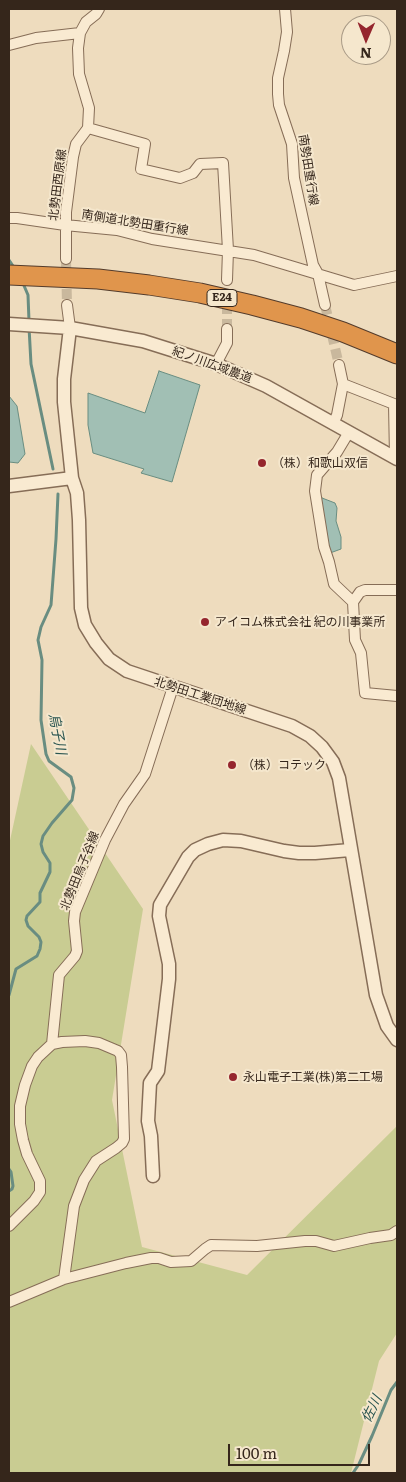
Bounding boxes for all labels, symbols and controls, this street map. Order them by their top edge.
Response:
north arrow [341,15,391,65]
text: N [360,44,372,64]
street label: 南勢田重行線 [295,133,321,207]
street label: 北勢田西原線 [46,148,70,222]
street label: 南側道北勢田重行線 [81,207,189,239]
road number: E24 [207,290,237,306]
street label: 紀ノ川広域農道 [170,344,254,386]
place label: （株）和歌山双信 [272,456,368,470]
marker: （株）和歌山双信 [256,457,268,469]
place label: アイコム株式会社 紀の川事業所 [215,615,385,629]
marker: アイコム株式会社 紀の川事業所 [199,616,211,628]
street label: 北勢田工業団地線 [152,674,248,718]
water label: 烏子川 [45,712,69,756]
place label: （株）コテック [242,758,326,772]
marker: （株）コテック [226,759,238,771]
street label: 北勢田烏子谷線 [58,829,102,913]
place label: 永山電子工業(株)第二工場 [243,1070,383,1084]
marker: 永山電子工業(株)第二工場 [227,1071,239,1083]
water label: 佐川 [358,1393,386,1425]
scale bar [231,1434,374,1466]
text: 100 m [236,1441,277,1464]

